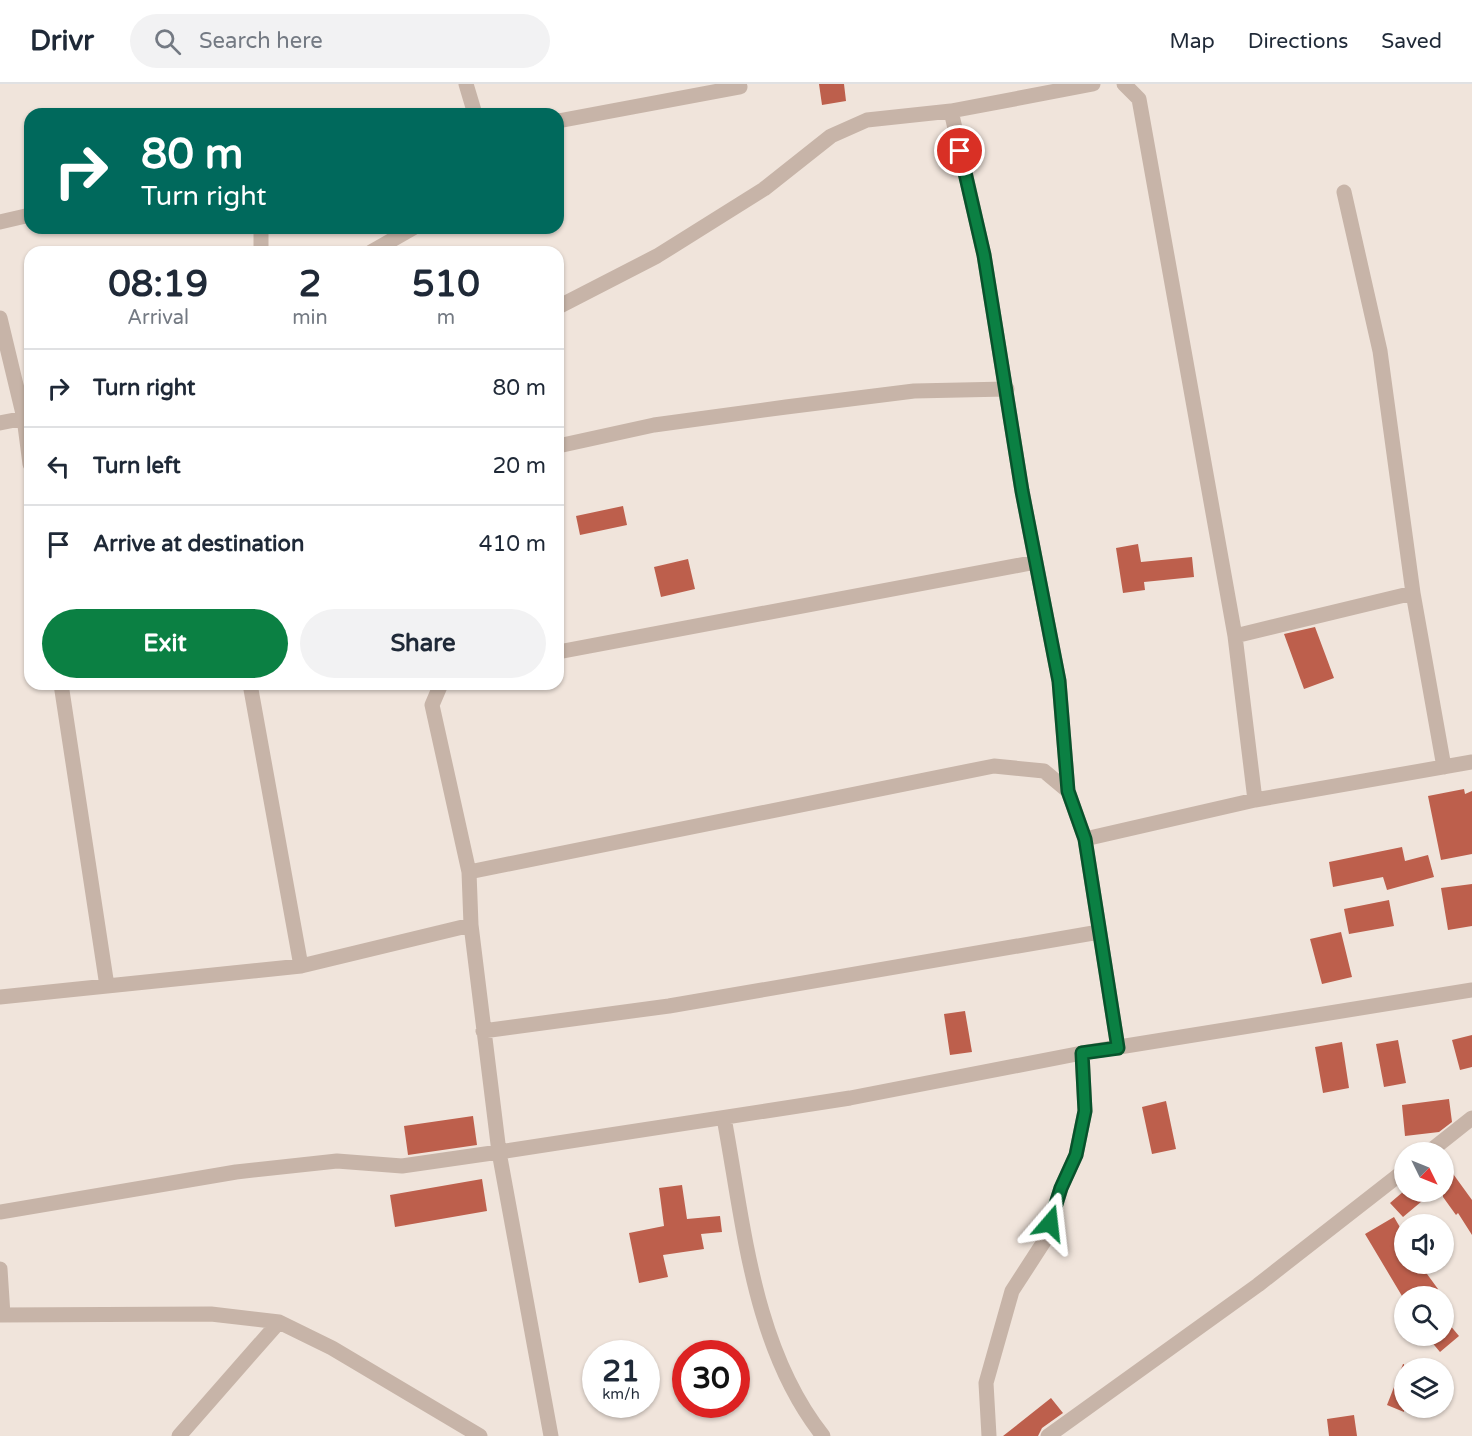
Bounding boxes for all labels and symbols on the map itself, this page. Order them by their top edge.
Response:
pin [934,125,985,176]
north arrow [1394,1142,1454,1202]
position arrow [1018,1191,1082,1255]
speed limit sign: 30 [672,1340,750,1418]

